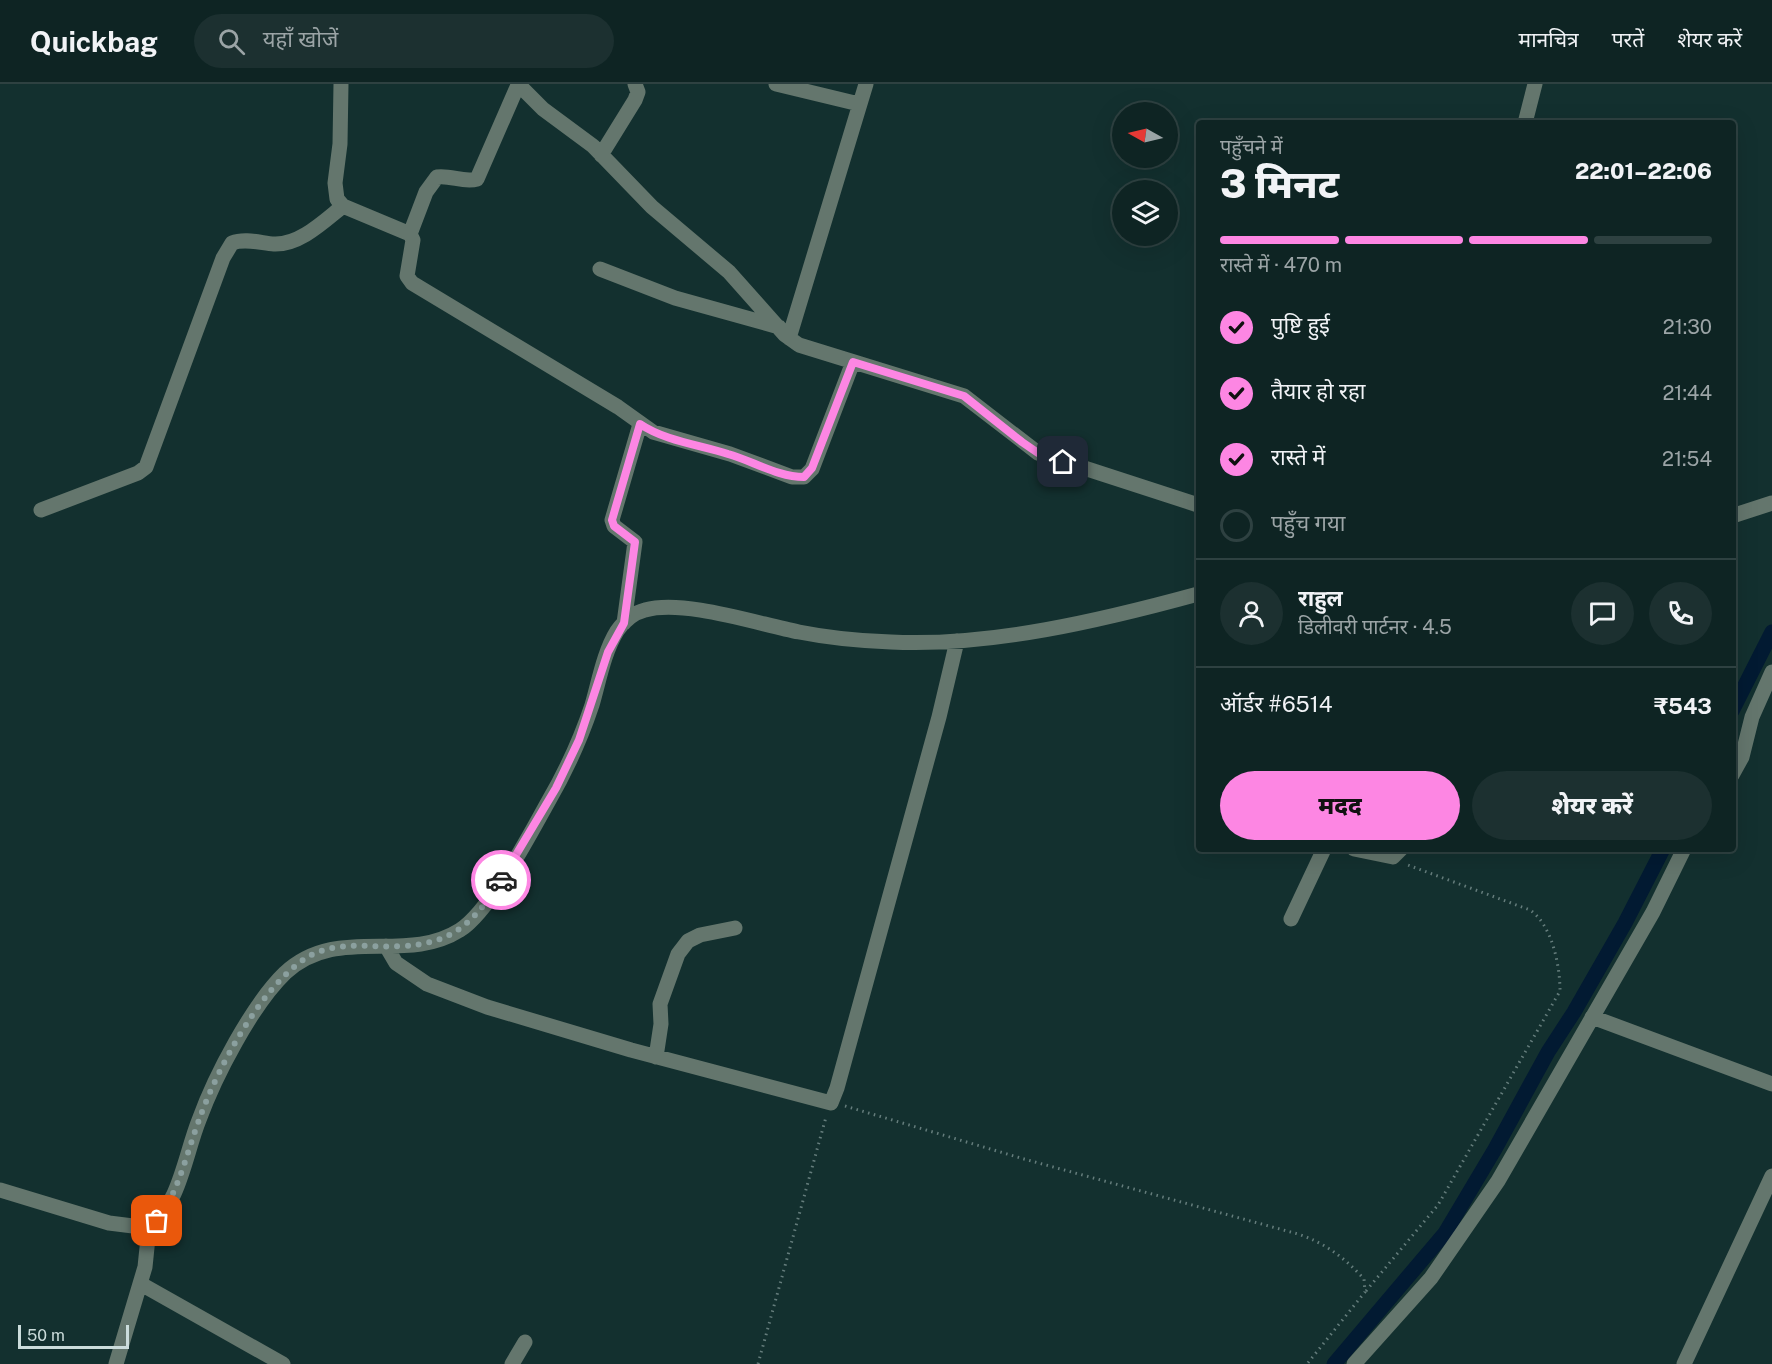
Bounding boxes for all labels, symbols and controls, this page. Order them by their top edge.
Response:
search box [194,14,614,68]
text: Quickbag [30,25,158,58]
icon: search [215,25,248,58]
text: यहाँ खोजें [263,26,338,52]
text: मानचित्र [1519,27,1579,52]
text: परतें [1612,27,1644,52]
text: शेयर करें [1677,27,1742,52]
north arrow [1112,102,1178,168]
map controls [1112,102,1178,246]
text: पहुँचने में [1220,135,1283,159]
text: 22:01–22:06 [1575,158,1712,184]
text: 3 मिनट [1220,161,1339,207]
button: layers [1112,180,1178,246]
text: रास्ते में · 470 m [1220,253,1342,277]
icon: check [1220,311,1253,344]
text: पुष्टि हुई [1271,312,1330,338]
text: 21:30 [1663,315,1712,339]
icon: check [1220,377,1253,410]
text: तैयार हो रहा [1271,378,1365,404]
text: 21:44 [1662,381,1712,405]
pin [1037,436,1088,487]
icon: check [1220,443,1253,476]
text: रास्ते में [1271,444,1325,470]
icon: home [1046,445,1079,478]
text: 21:54 [1662,447,1712,471]
text: पहुँच गया [1271,510,1345,536]
button: person [1220,582,1283,645]
button: chat [1571,582,1634,645]
button: phone [1649,582,1712,645]
text: राहुल [1298,585,1343,611]
text: डिलीवरी पार्टनर · 4.5 [1298,615,1452,639]
text: ऑर्डर #6514 [1220,691,1332,717]
text: ₹543 [1654,693,1712,719]
button: मदद [1220,771,1460,840]
button: शेयर करें [1472,771,1712,840]
courier [471,850,531,910]
icon: car [485,864,518,897]
pin [131,1195,182,1246]
icon: bag [140,1204,173,1237]
scale bar [18,1322,129,1350]
text: 50 m [27,1326,65,1345]

